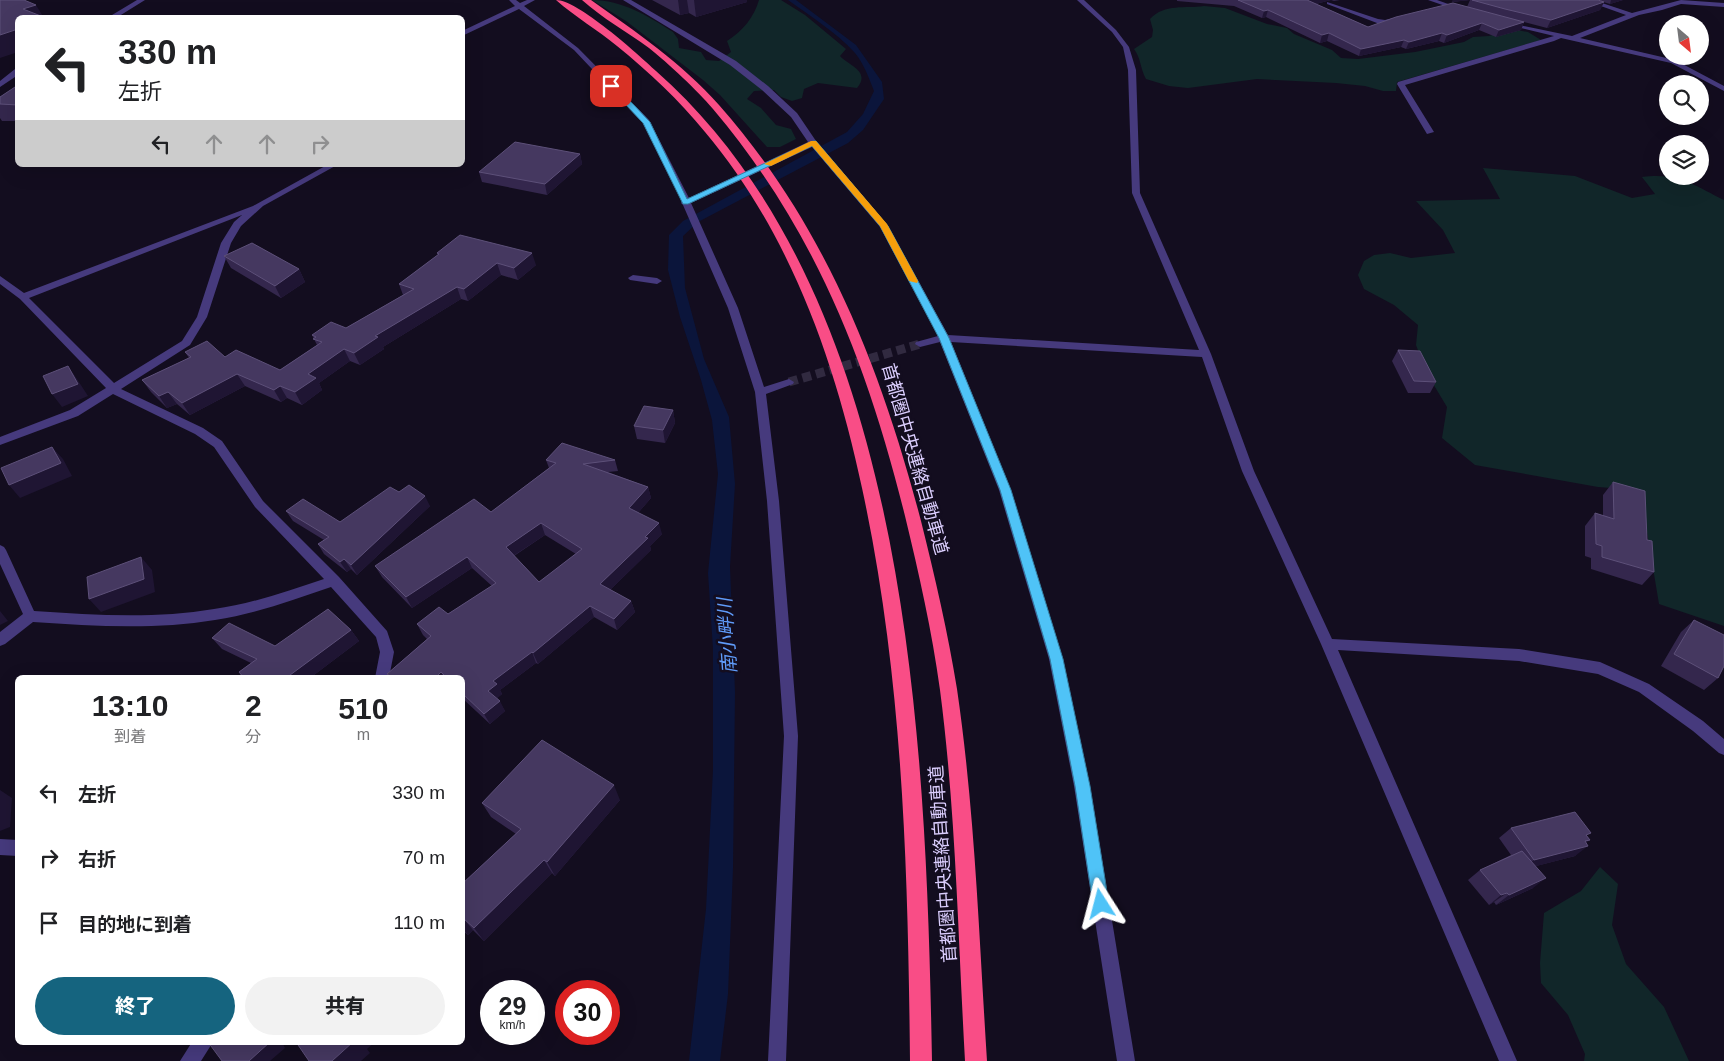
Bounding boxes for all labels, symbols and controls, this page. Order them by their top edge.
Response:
north arrow [1659,15,1709,65]
map controls [1659,15,1709,185]
text: 330 m [118,32,217,71]
icon: left [35,35,100,100]
pin [590,65,632,107]
icon: arrive [597,72,625,100]
button: search [1659,75,1709,125]
text: 左折 [118,79,162,104]
icon: left [147,130,175,158]
icon: ahead [200,130,228,158]
icon: ahead [253,130,281,158]
icon: right [306,130,334,158]
button: layers [1659,135,1709,185]
street label: 首都圏中央連絡自動車道 [878,361,952,557]
water label: 南小畔川 [714,595,740,675]
text: 13:10 [92,689,168,722]
text: 2 [245,689,262,722]
text: 510 [338,692,388,725]
text: m [357,726,370,743]
text: 到着 [114,728,146,745]
text: 分 [245,728,261,745]
street label: 首都圏中央連絡自動車道 [926,765,960,963]
icon: left [35,779,63,807]
text: 330 m [392,782,445,803]
text: 左折 [78,784,116,805]
icon: right [35,844,63,872]
text: 70 m [403,847,445,868]
text: 右折 [78,849,116,870]
position arrow [1074,877,1126,929]
icon: arrive [35,909,63,937]
text: 110 m [394,912,445,933]
text: 目的地に到着 [78,914,192,935]
button: 終了 [35,977,235,1035]
button: 共有 [245,977,445,1035]
speed limit sign: 30 [555,980,620,1045]
text: 29 [499,992,526,1020]
text: km/h [499,1018,526,1032]

